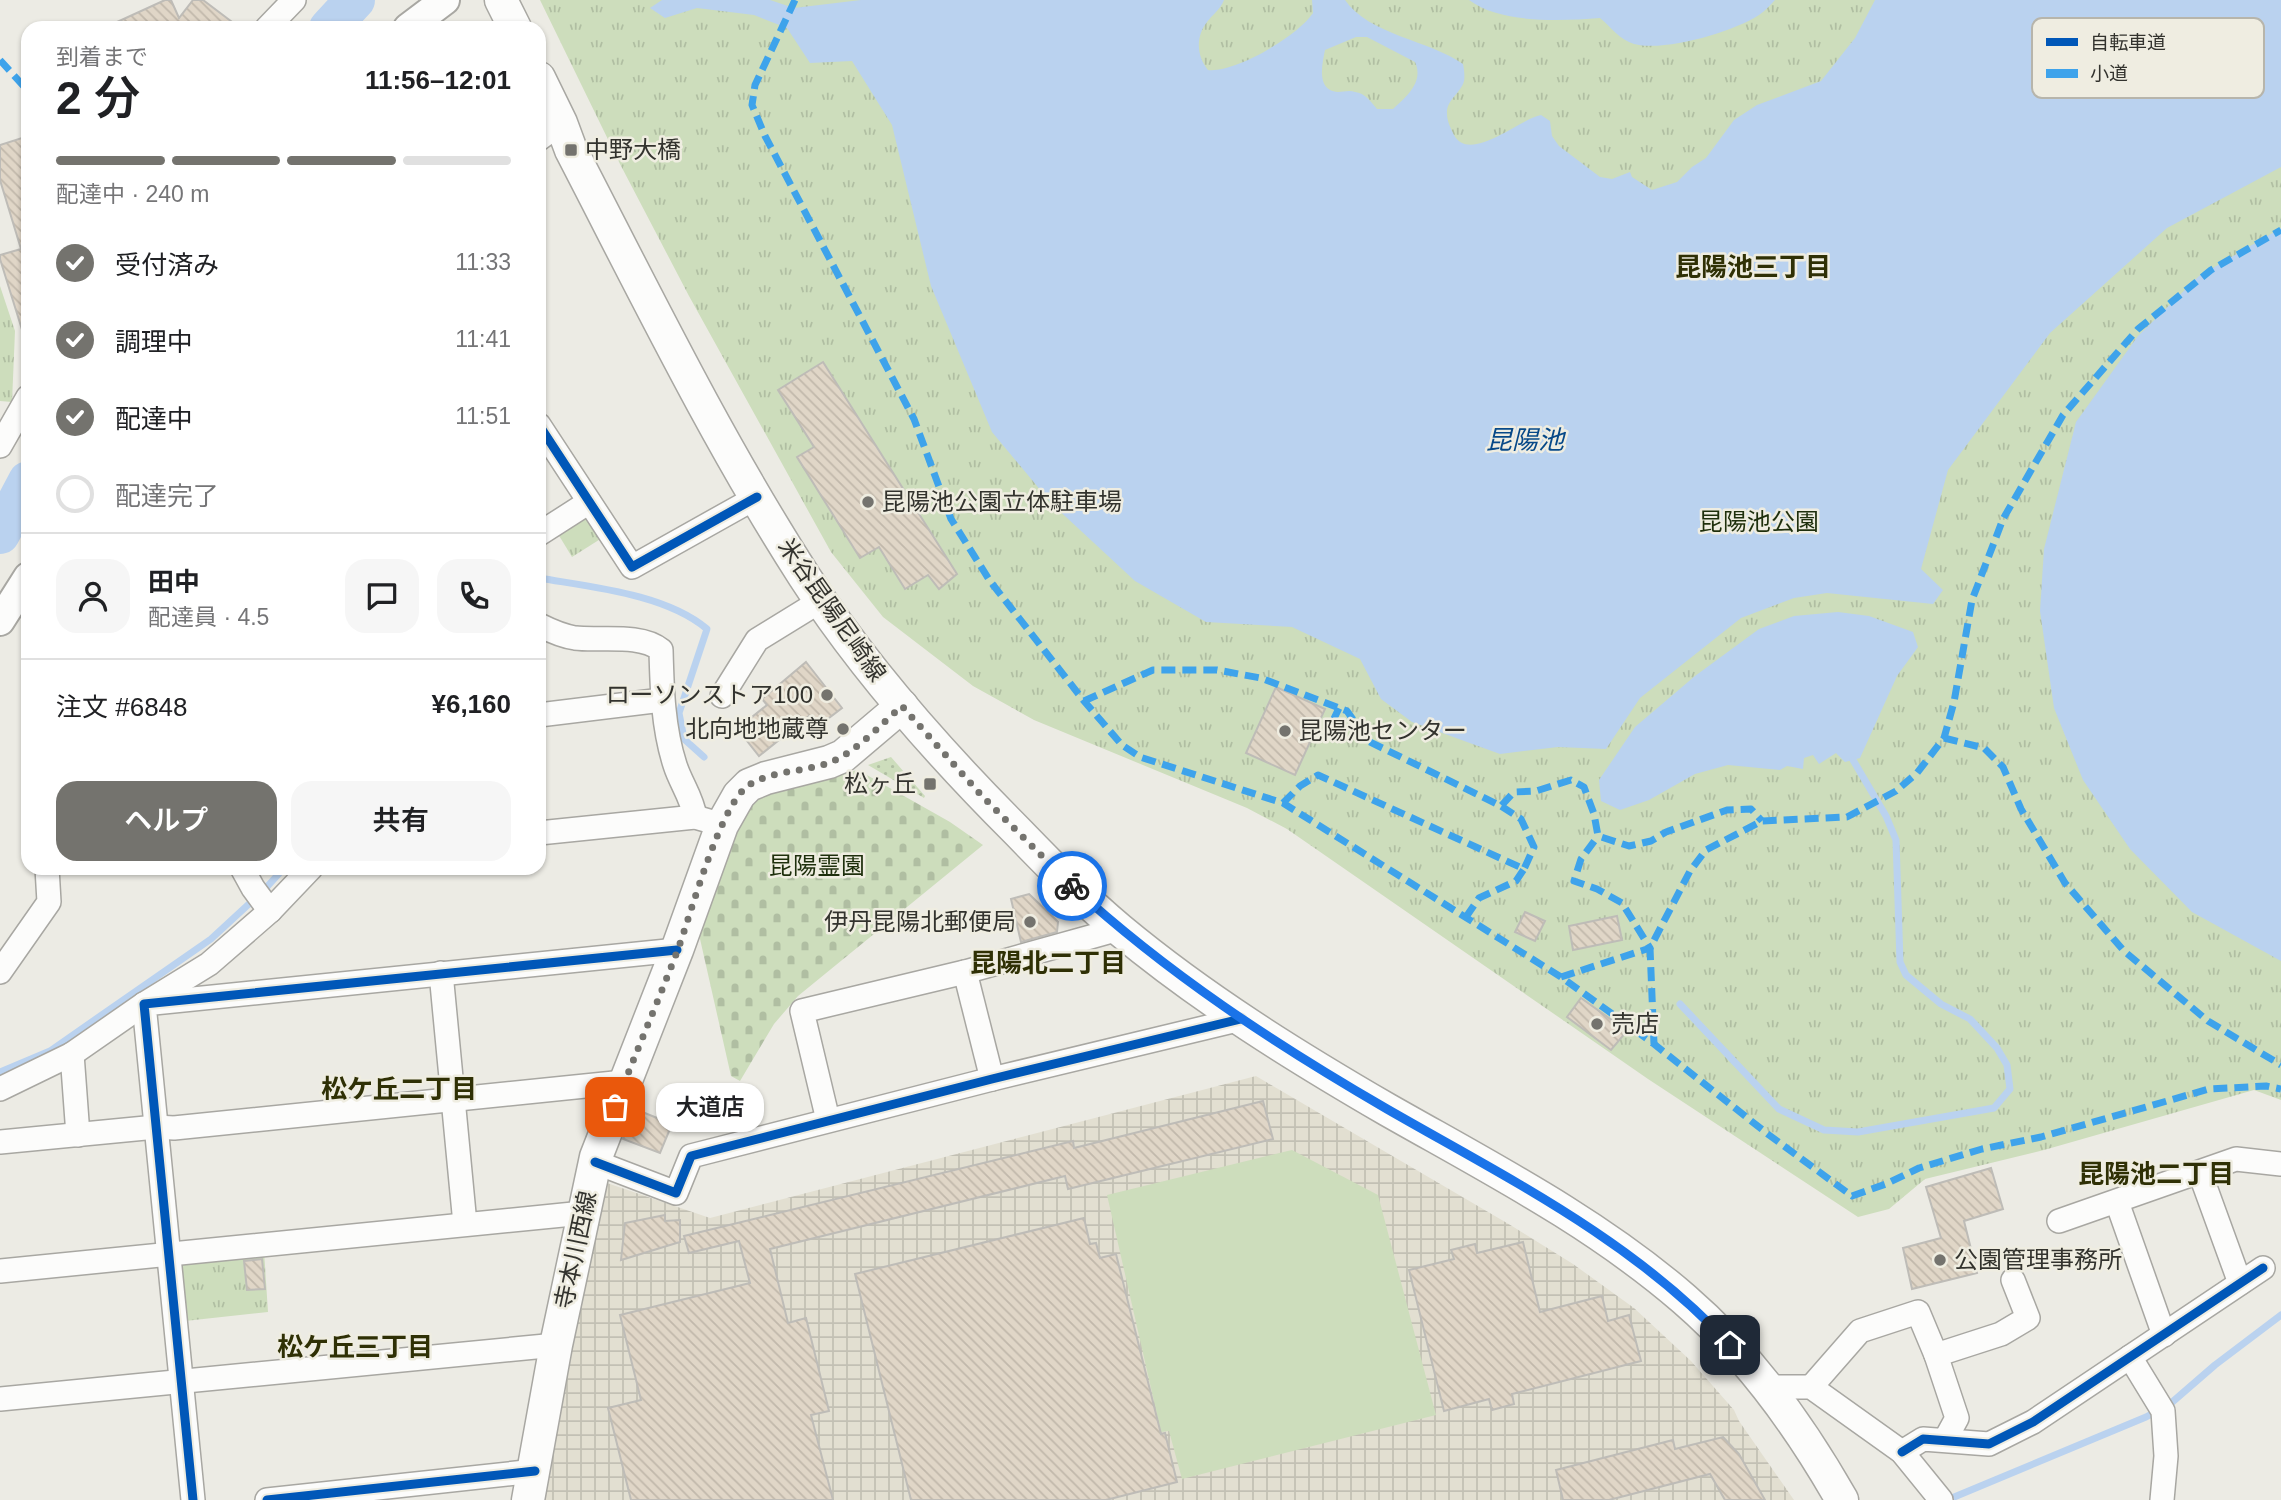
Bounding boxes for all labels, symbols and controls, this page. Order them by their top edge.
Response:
legend [2032,18,2264,98]
text: 自転車道 [2090,32,2166,53]
text: 到着まで [56,44,148,70]
text: 小道 [2090,63,2128,84]
text: 11:56–12:01 [365,65,511,95]
text: 2 分 [56,72,140,124]
place label: 中野大橋 [585,136,681,163]
marker: 中野大橋 [563,142,579,158]
text: 配達中 · 240 m [56,181,209,207]
icon: check [56,244,94,282]
text: 11:33 [455,249,511,275]
text: 受付済み [115,250,219,280]
district label: 昆陽池三丁目 [1675,252,1831,282]
icon: check [56,321,94,359]
text: 11:41 [455,326,511,352]
text: 調理中 [115,327,193,357]
icon: check [56,398,94,436]
text: 11:51 [455,403,511,429]
text: 配達中 [115,404,193,434]
water label: 昆陽池 [1486,425,1567,455]
text: 配達完了 [115,481,219,511]
place label: 昆陽池公園立体駐車場 [882,488,1122,515]
marker: 昆陽池公園立体駐車場 [860,494,876,510]
park label: 昆陽池公園 [1699,508,1819,535]
street label: 米谷昆陽尼崎線 [773,533,892,686]
button: person [56,559,130,633]
button: chat [345,559,419,633]
button: phone [437,559,511,633]
text: 田中 [148,567,200,597]
text: 配達員 · 4.5 [148,604,269,630]
place label: ローソンストア100 [605,681,813,708]
marker: ローソンストア100 [819,687,835,703]
text: ¥6,160 [431,689,511,719]
text: 注文 #6848 [56,692,188,722]
place label: 北向地地蔵尊 [685,715,829,742]
place label: 昆陽池センター [1299,717,1467,744]
marker: 北向地地蔵尊 [835,721,851,737]
marker: 昆陽池センター [1277,723,1293,739]
place label: 松ヶ丘 [844,770,916,797]
marker: 松ヶ丘 [922,776,938,792]
button: ヘルプ [56,781,277,861]
button: 共有 [291,781,511,861]
courier [1037,851,1107,921]
park label: 昆陽霊園 [769,852,865,879]
icon: bike [1053,867,1091,905]
place label: 伊丹昆陽北郵便局 [824,908,1016,935]
marker: 伊丹昆陽北郵便局 [1022,914,1038,930]
district label: 昆陽北二丁目 [970,948,1126,978]
place label: 売店 [1611,1010,1659,1037]
marker: 売店 [1589,1016,1605,1032]
district label: 松ケ丘二丁目 [321,1074,477,1104]
pin [585,1077,645,1137]
callout: 大道店 [657,1082,766,1132]
icon: bag [596,1088,634,1126]
text: 大道店 [676,1094,745,1120]
district label: 昆陽池二丁目 [2078,1159,2234,1189]
street label: 寺本川西線 [550,1188,601,1311]
place label: 公園管理事務所 [1954,1246,2122,1273]
marker: 公園管理事務所 [1932,1252,1948,1268]
pin [1700,1315,1760,1375]
icon: home [1711,1326,1749,1364]
district label: 松ケ丘三丁目 [277,1332,433,1362]

